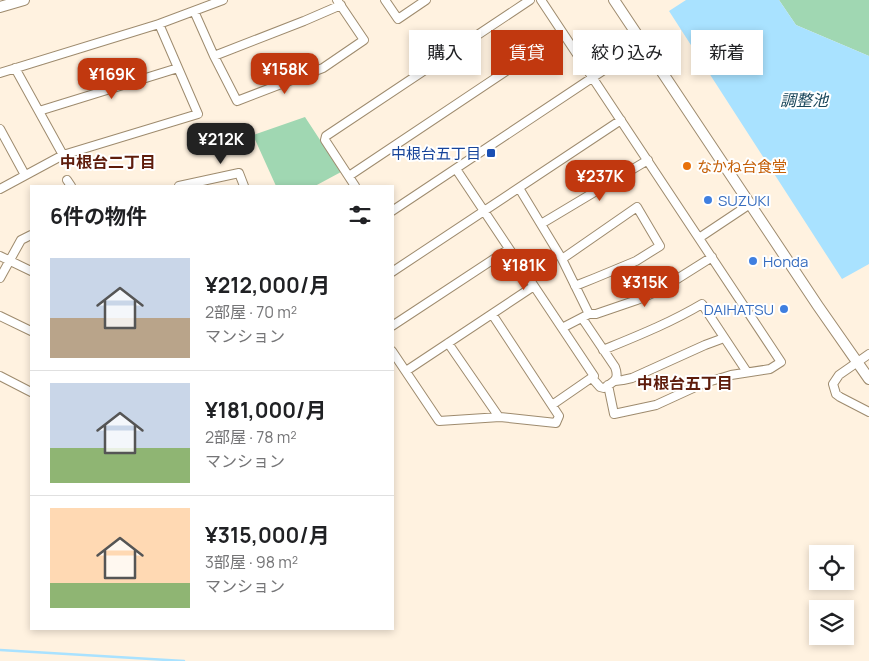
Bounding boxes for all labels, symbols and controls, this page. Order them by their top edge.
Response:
chip: 購入 [409,30,481,75]
chip: 賃貸 [491,30,563,75]
chip: 絞り込み [573,30,681,75]
chip: 新着 [691,30,763,75]
pin: ¥158K [250,52,320,95]
pin: ¥169K [77,58,147,100]
text: ¥158K [262,58,308,80]
text: ¥169K [89,63,135,85]
water label: 調整池 [780,89,830,111]
pin: ¥212K [186,122,256,165]
text: ¥212K [198,128,244,150]
place label: 中根台五丁目 [391,143,481,164]
marker: 中根台五丁目 [485,147,497,159]
district label: 中根台二丁目 [60,151,156,173]
place label: なかね台食堂 [697,156,787,177]
pin: ¥237K [565,160,635,202]
marker: なかね台食堂 [681,160,693,172]
text: ¥237K [576,165,624,187]
place label: SUZUKI [718,190,770,211]
marker: SUZUKI [702,194,714,206]
icon: filters [346,201,374,229]
text: 6件の物件 [50,202,147,230]
pin: ¥181K [489,248,559,291]
place label: Honda [763,251,808,272]
text: ¥181K [502,254,546,276]
marker: Honda [747,255,759,267]
pin: ¥315K [610,266,680,308]
text: ¥212,000/月 [205,271,330,299]
text: ¥315K [622,271,668,293]
icon: home [90,278,150,338]
place label: DAIHATSU [704,299,774,320]
text: 2部屋 · 70 m² [205,301,297,323]
marker: DAIHATSU [778,303,790,315]
text: マンション [205,325,285,347]
district label: 中根台五丁目 [637,372,733,394]
text: ¥181,000/月 [205,396,326,424]
icon: home [90,403,150,463]
text: 2部屋 · 78 m² [205,426,297,448]
text: マンション [205,450,285,472]
text: ¥315,000/月 [205,521,329,549]
icon: home [90,528,150,588]
map controls [809,545,854,645]
button: locate [809,545,854,590]
text: 3部屋 · 98 m² [205,551,298,573]
text: マンション [205,575,285,597]
button: layers [809,600,854,645]

